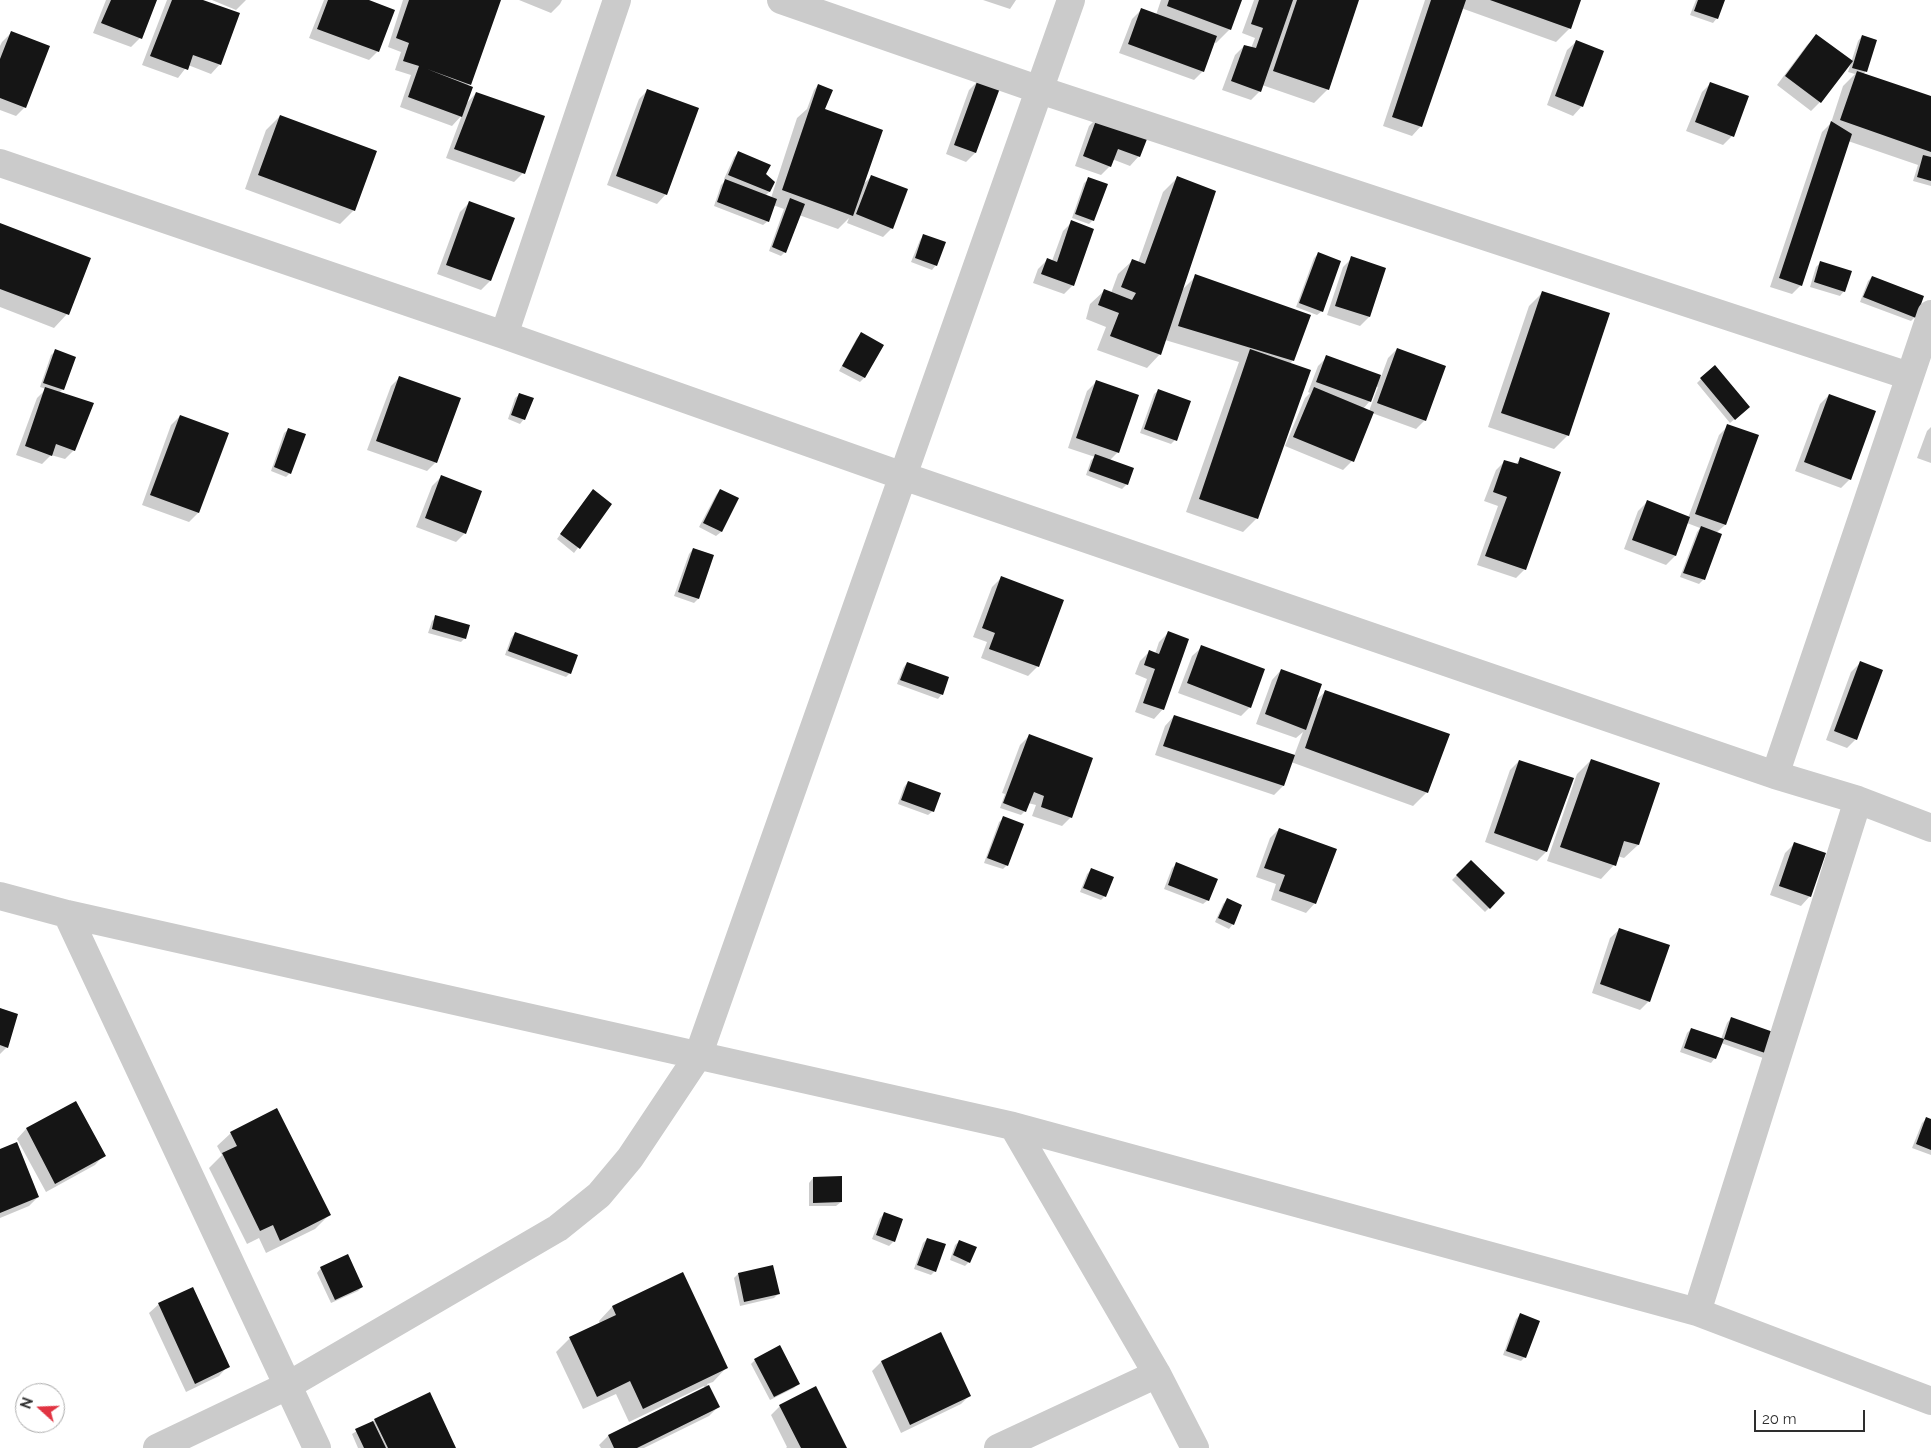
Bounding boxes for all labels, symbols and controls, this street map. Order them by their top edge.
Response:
north arrow [15,1383,65,1433]
text: N [17,1395,36,1411]
scale bar [1756,1400,1867,1432]
text: 20 m [1762,1410,1797,1428]

